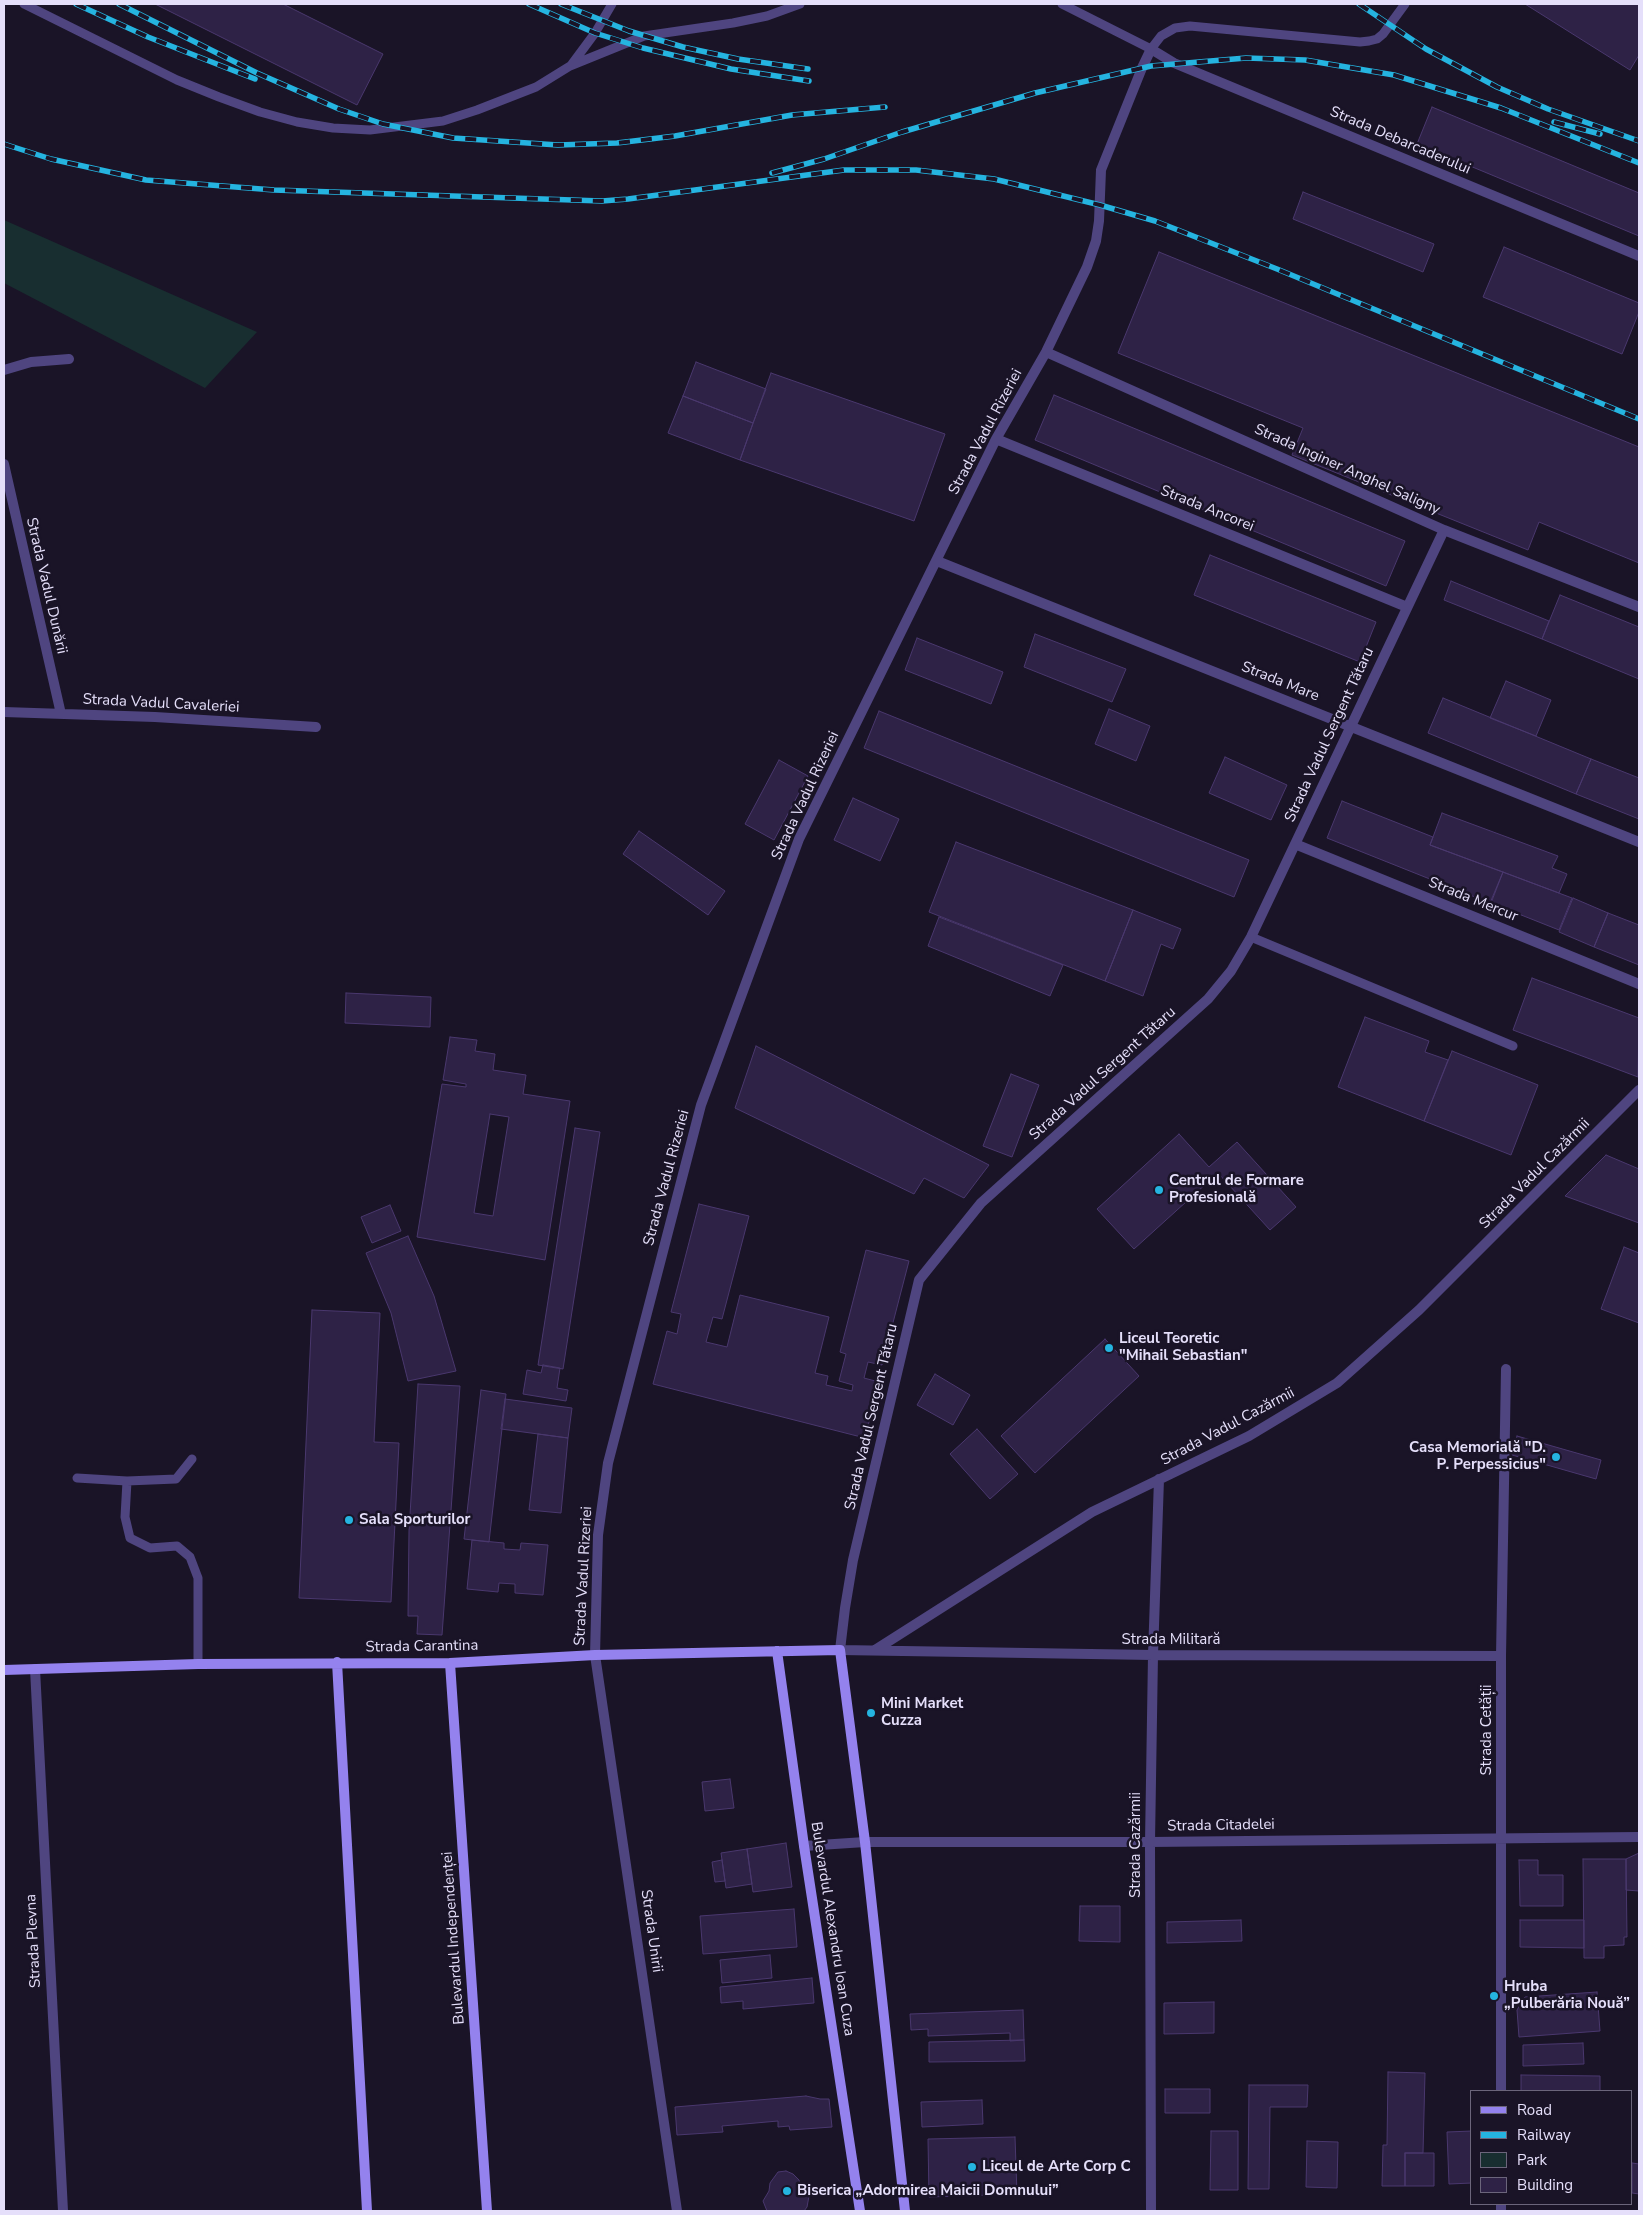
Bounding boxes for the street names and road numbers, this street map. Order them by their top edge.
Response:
street label: Strada Debarcaderului [1327,103,1473,179]
street label: Strada Vadul Rizeriei [945,366,1027,498]
street label: Strada Inginer Anghel Saligny [1251,421,1443,519]
street label: Strada Ancorei [1157,482,1257,536]
street label: Strada Vadul Dunării [22,516,70,656]
street label: Strada Vadul Sergent Tătaru [1282,645,1378,825]
street label: Strada Mare [1238,658,1322,706]
street label: Strada Vadul Cavaleriei [82,691,240,717]
street label: Strada Vadul Rizeriei [768,729,844,863]
street label: Strada Mercur [1426,874,1520,926]
street label: Strada Vadul Sergent Tătaru [1026,1003,1180,1145]
street label: Strada Vadul Rizeriei [640,1108,694,1248]
street label: Strada Vadul Cazărmii [1476,1115,1594,1233]
street label: Strada Vadul Sergent Tătaru [842,1322,902,1512]
street label: Strada Vadul Cazărmii [1158,1384,1298,1470]
street label: Strada Vadul Rizeriei [571,1506,597,1646]
street label: Strada Militară [1122,1631,1220,1649]
street label: Strada Carantina [365,1637,479,1657]
street label: Strada Cetății [1478,1684,1496,1776]
street label: Strada Cazărmii [1127,1792,1145,1898]
street label: Strada Citadelei [1167,1816,1275,1836]
street label: Bulevardul Alexandru Ioan Cuza [806,1821,858,2037]
street label: Bulevardul Independenței [439,1851,469,2025]
street label: Strada Unirii [636,1888,666,1974]
street label: Strada Plevna [23,1894,45,1988]

